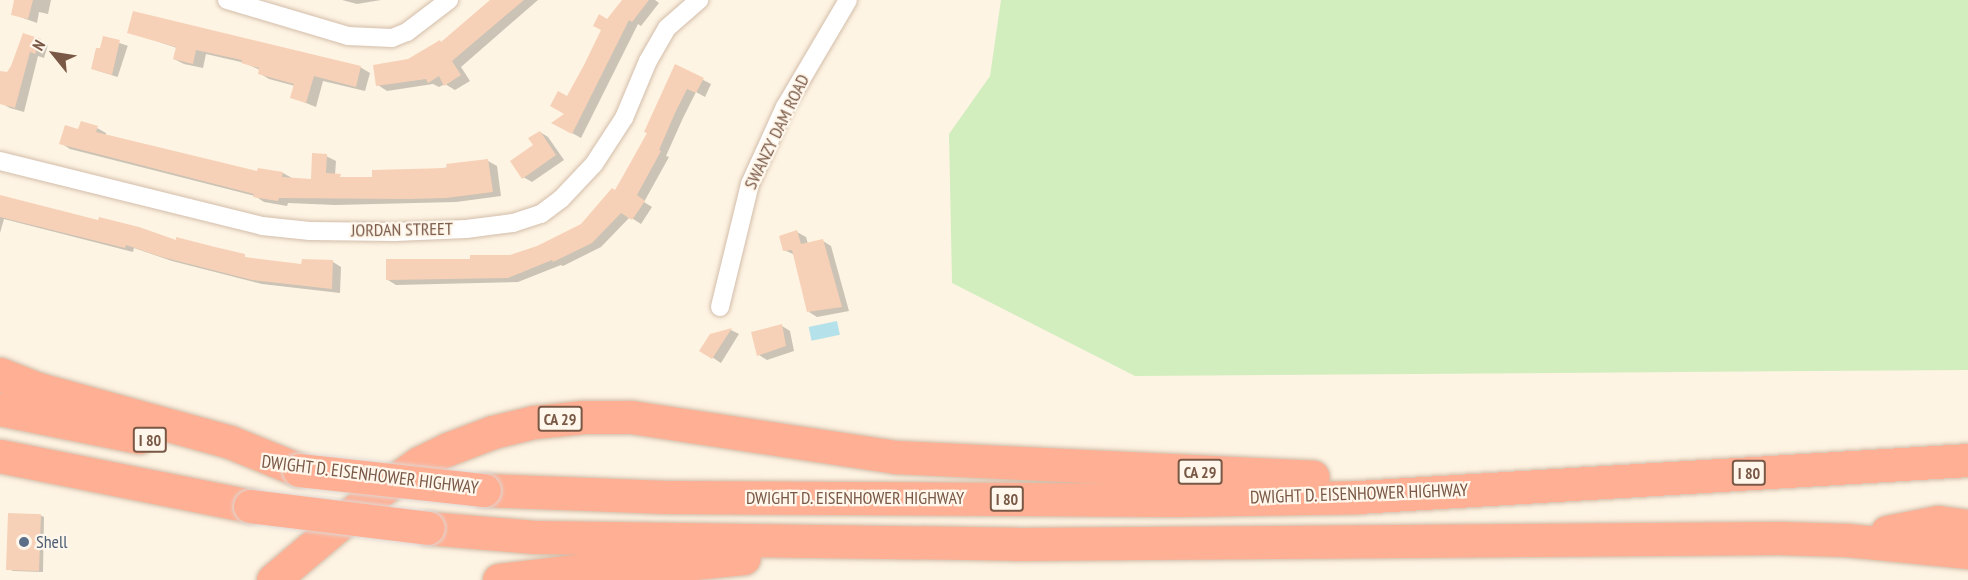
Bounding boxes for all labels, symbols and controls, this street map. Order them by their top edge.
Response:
north arrow [24,24,84,84]
text: N [28,36,49,54]
street label: SWANZY DAM ROAD [740,71,814,193]
street label: JORDAN STREET [351,218,453,242]
road number: CA 29 [536,406,584,432]
road number: I 80 [132,427,168,453]
street label: DWIGHT D. EISENHOWER HIGHWAY [259,451,481,499]
road number: CA 29 [1176,459,1224,485]
road number: I 80 [1731,460,1767,486]
street label: DWIGHT D. EISENHOWER HIGHWAY [1249,479,1469,509]
road number: I 80 [989,486,1025,512]
street label: DWIGHT D. EISENHOWER HIGHWAY [745,487,965,509]
place label: Shell [36,531,67,553]
marker: Shell [17,535,31,549]

